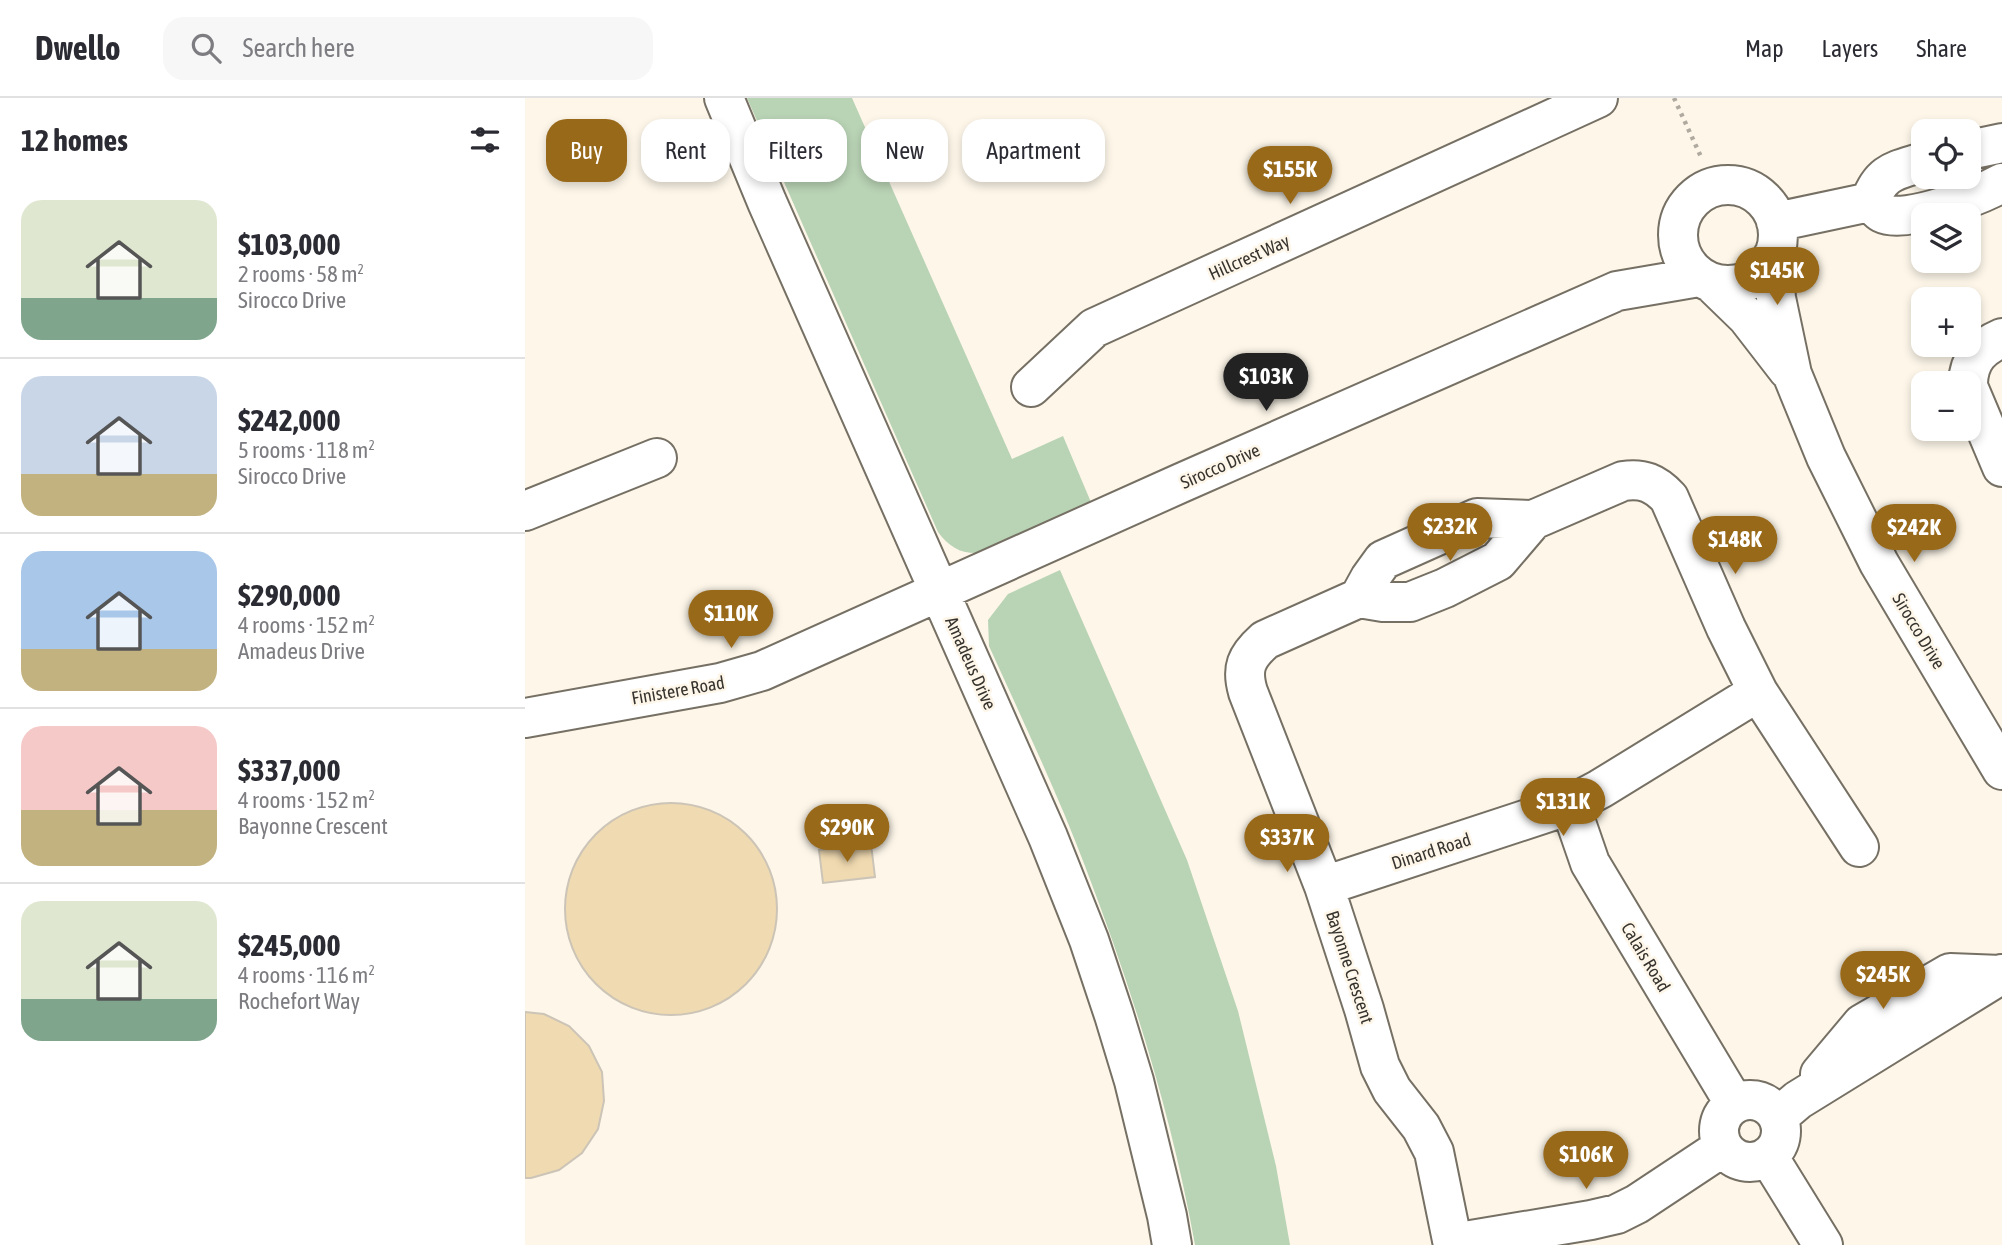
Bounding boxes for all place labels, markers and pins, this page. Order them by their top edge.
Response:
pin: $155K [1241,146,1339,206]
pin: $145K [1728,248,1826,307]
pin: $103K [1217,354,1315,413]
pin: $232K [1401,504,1499,563]
pin: $242K [1865,504,1963,564]
pin: $148K [1686,517,1784,576]
pin: $110K [682,590,780,650]
pin: $131K [1514,778,1612,838]
pin: $290K [798,804,896,864]
pin: $337K [1238,814,1336,874]
pin: $245K [1834,951,1932,1011]
pin: $106K [1537,1132,1635,1191]

